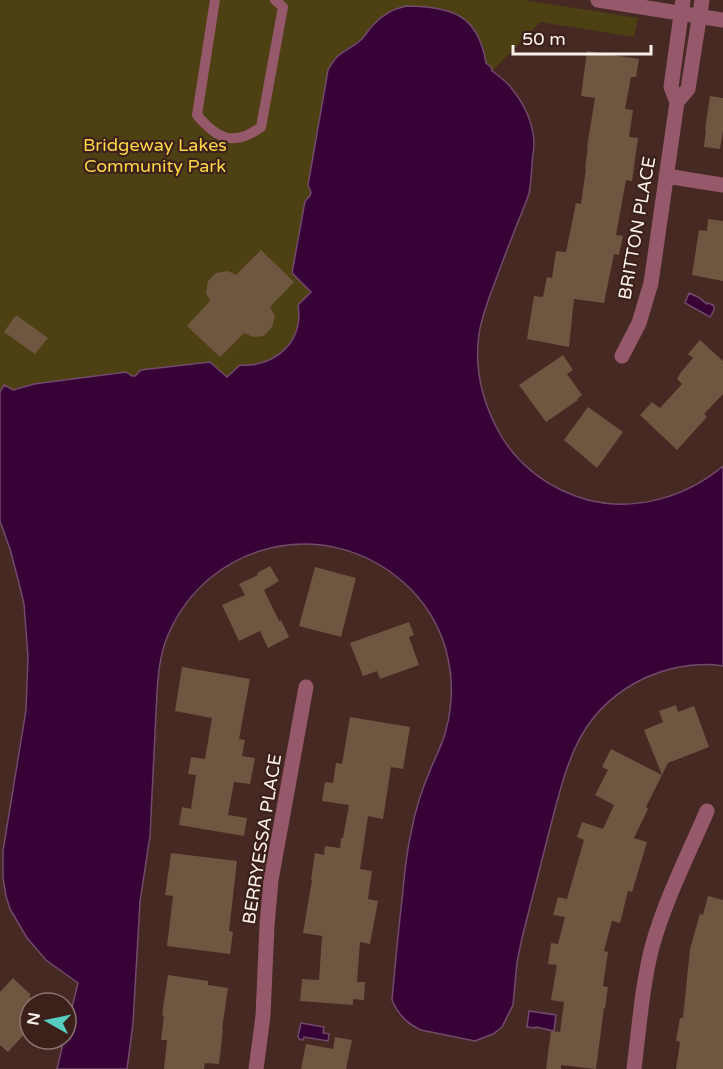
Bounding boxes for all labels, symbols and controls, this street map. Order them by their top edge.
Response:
scale bar [513,18,651,56]
text: 50 m [522,28,566,50]
park label: Bridgeway Lakes Community Park [83,134,227,177]
street label: BRITTON PLACE [614,155,660,301]
street label: BERRYESSA PLACE [238,752,286,926]
north arrow [18,991,78,1051]
text: N [23,1011,45,1027]

